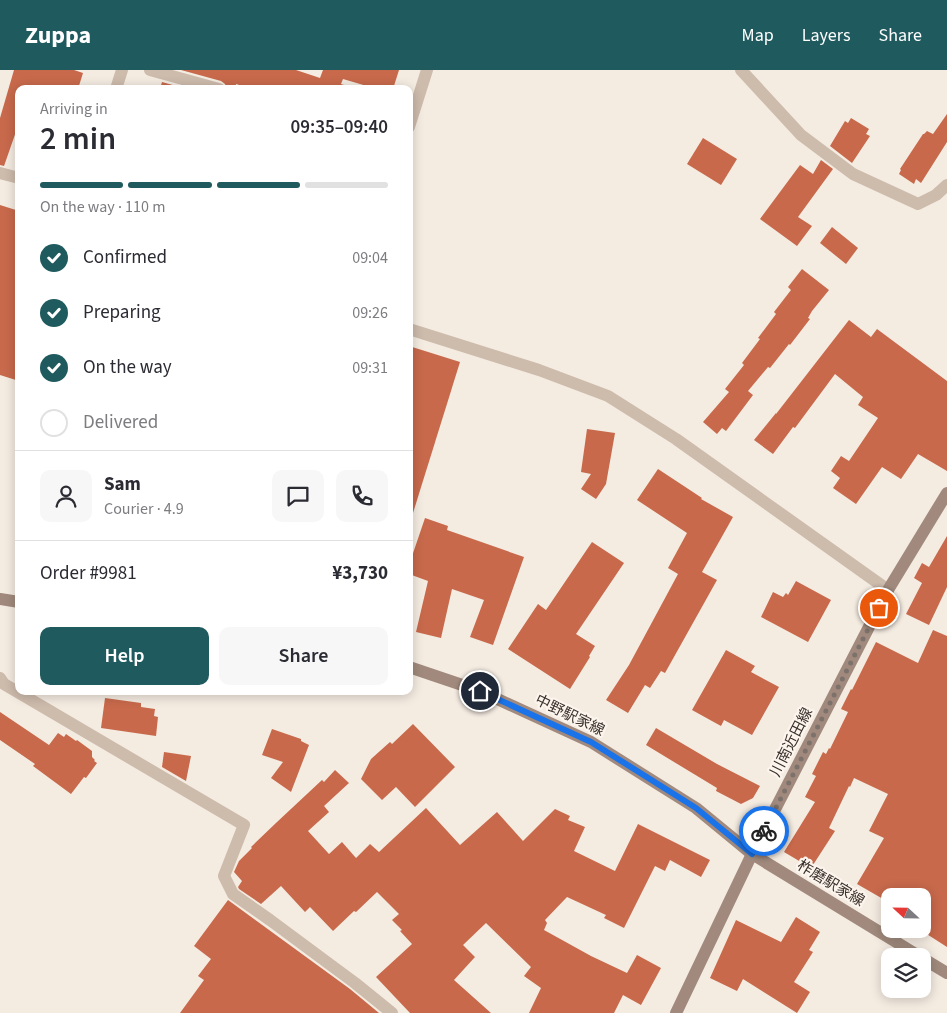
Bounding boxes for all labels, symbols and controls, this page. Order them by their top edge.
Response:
text: Zuppa [25,18,91,53]
text: Map [742,23,774,48]
text: Layers [802,23,851,48]
text: Share [879,23,922,48]
text: Arriving in [40,98,108,120]
text: 09:35–09:40 [290,114,388,141]
text: 2 min [40,116,116,162]
text: On the way · 110 m [40,196,165,218]
icon: check [40,244,68,272]
text: Confirmed [83,244,167,271]
text: 09:04 [352,247,388,269]
icon: check [40,299,68,327]
text: Preparing [83,299,161,326]
text: 09:26 [352,302,388,324]
icon: check [40,354,68,382]
text: On the way [83,354,172,381]
text: 09:31 [352,357,388,379]
text: Delivered [83,409,158,436]
button: person [40,470,92,522]
button: chat [272,470,324,522]
button: phone [336,470,388,522]
text: Sam [104,471,141,498]
text: Courier · 4.9 [104,498,184,520]
text: Order #9981 [40,560,137,587]
text: ¥3,730 [332,560,388,587]
pin [858,587,900,629]
icon: bag [865,594,893,622]
button: Help [40,627,209,685]
button: Share [219,627,388,685]
pin [459,670,501,712]
icon: home [466,677,494,705]
street label: 中野駅家線 [531,690,608,741]
street label: 川南近田線 [765,704,818,780]
courier [739,806,789,856]
icon: bike [750,817,778,845]
street label: 柞磨駅家線 [793,855,868,912]
north arrow [881,888,931,938]
map controls [881,888,931,998]
button: layers [881,948,931,998]

